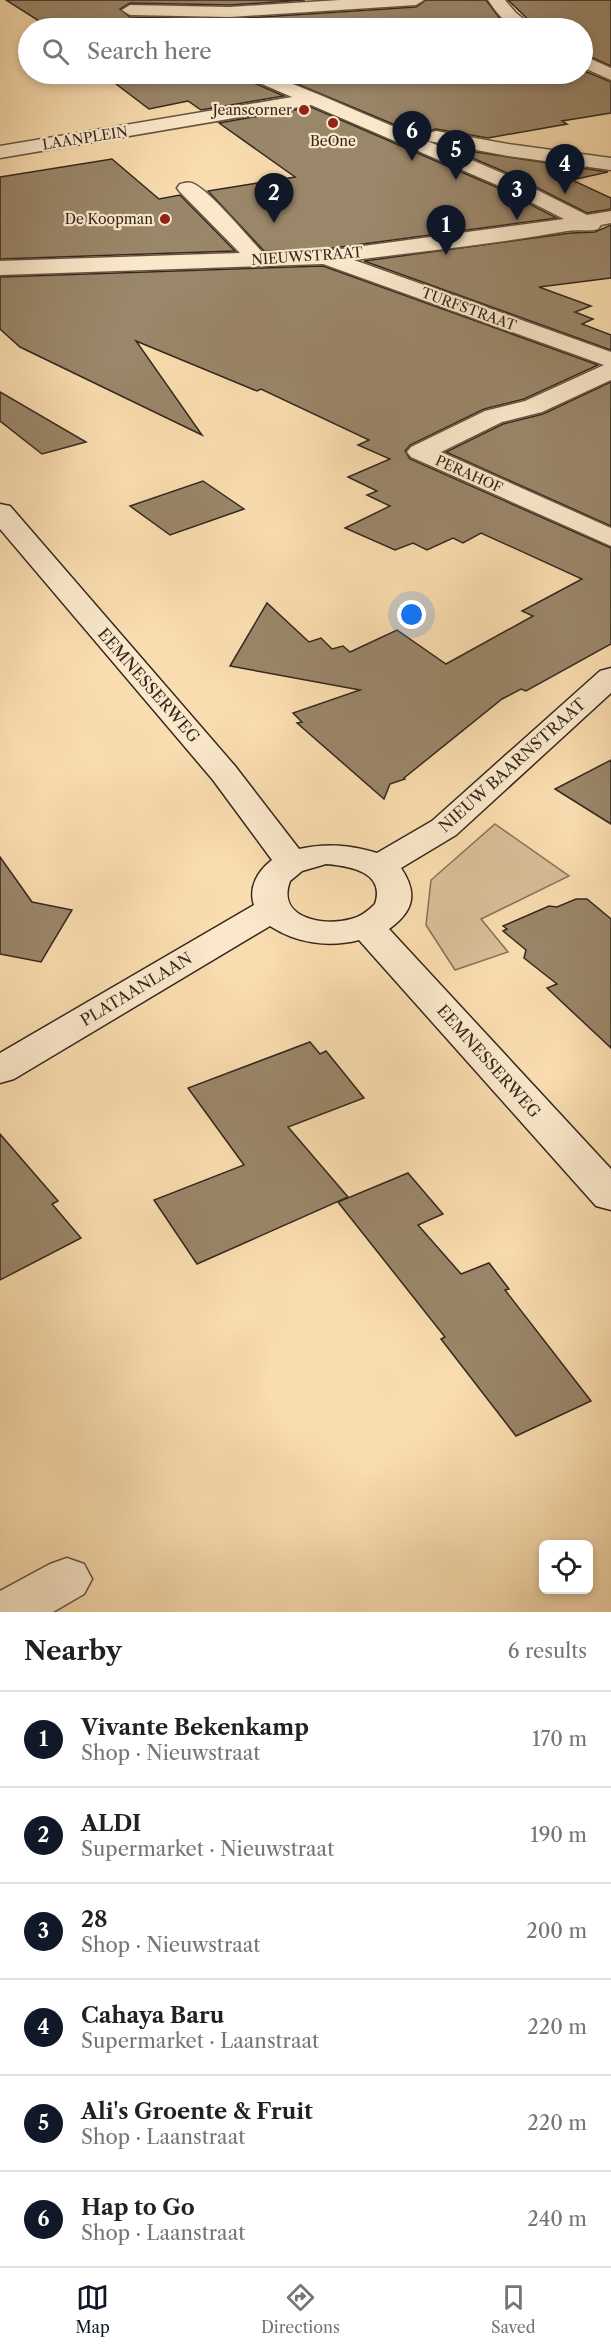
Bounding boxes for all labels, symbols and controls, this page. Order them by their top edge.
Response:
search box [18,18,593,84]
icon: search [39,35,72,68]
text: Search here [87,38,212,65]
place label: Jeanscorner [211,101,292,119]
marker: Jeanscorner [297,103,311,117]
pin: 6 [392,112,432,161]
marker: BeOne [326,116,340,130]
street label: LAANPLEIN [41,122,129,154]
pin: 5 [436,130,476,180]
place label: BeOne [310,132,356,150]
pin: 4 [546,144,584,194]
pin: 3 [498,170,536,220]
pin: 2 [254,174,294,223]
pin: 1 [426,206,466,255]
place label: De Koopman [65,210,153,228]
marker: De Koopman [158,212,172,226]
street label: NIEUWSTRAAT [251,243,364,269]
street label: TURFSTRAAT [419,283,519,335]
street label: PERAHOF [433,451,505,497]
your location [397,600,426,629]
street label: EEMNESSERWEG [94,624,204,746]
street label: NIEUW BAARNSTRAAT [434,694,590,836]
street label: PLATAANLAAN [77,948,195,1030]
street label: EEMNESSERWEG [433,1000,545,1122]
map controls [539,1540,593,1594]
button: locate [539,1540,593,1594]
text: Nearby [24,1635,122,1667]
text: 6 results [508,1639,587,1663]
text: Vivante Bekenkamp [81,1714,309,1741]
text: 1 [39,1727,48,1751]
text: 170 m [532,1727,587,1751]
text: Shop · Nieuwstraat [81,1741,260,1765]
text: ALDI [81,1810,141,1837]
text: 2 [38,1823,49,1847]
text: 190 m [530,1823,587,1847]
text: Supermarket · Nieuwstraat [81,1837,334,1861]
text: 28 [81,1906,108,1933]
text: 3 [38,1919,49,1943]
text: 200 m [526,1919,587,1943]
text: Shop · Nieuwstraat [81,1933,260,1957]
text: Cahaya Baru [81,2002,224,2029]
text: 4 [38,2015,49,2039]
text: 220 m [527,2015,587,2039]
text: Supermarket · Laanstraat [81,2029,319,2053]
text: Ali's Groente & Fruit [81,2098,313,2125]
text: 5 [38,2111,49,2135]
text: 220 m [527,2111,587,2135]
text: Shop · Laanstraat [81,2125,245,2149]
text: Hap to Go [81,2194,195,2221]
text: 6 [38,2207,49,2231]
text: 240 m [527,2207,587,2231]
text: Shop · Laanstraat [81,2221,245,2245]
tab: Map [76,2281,110,2337]
tab: Directions [261,2281,340,2337]
tab: Saved [491,2281,535,2337]

